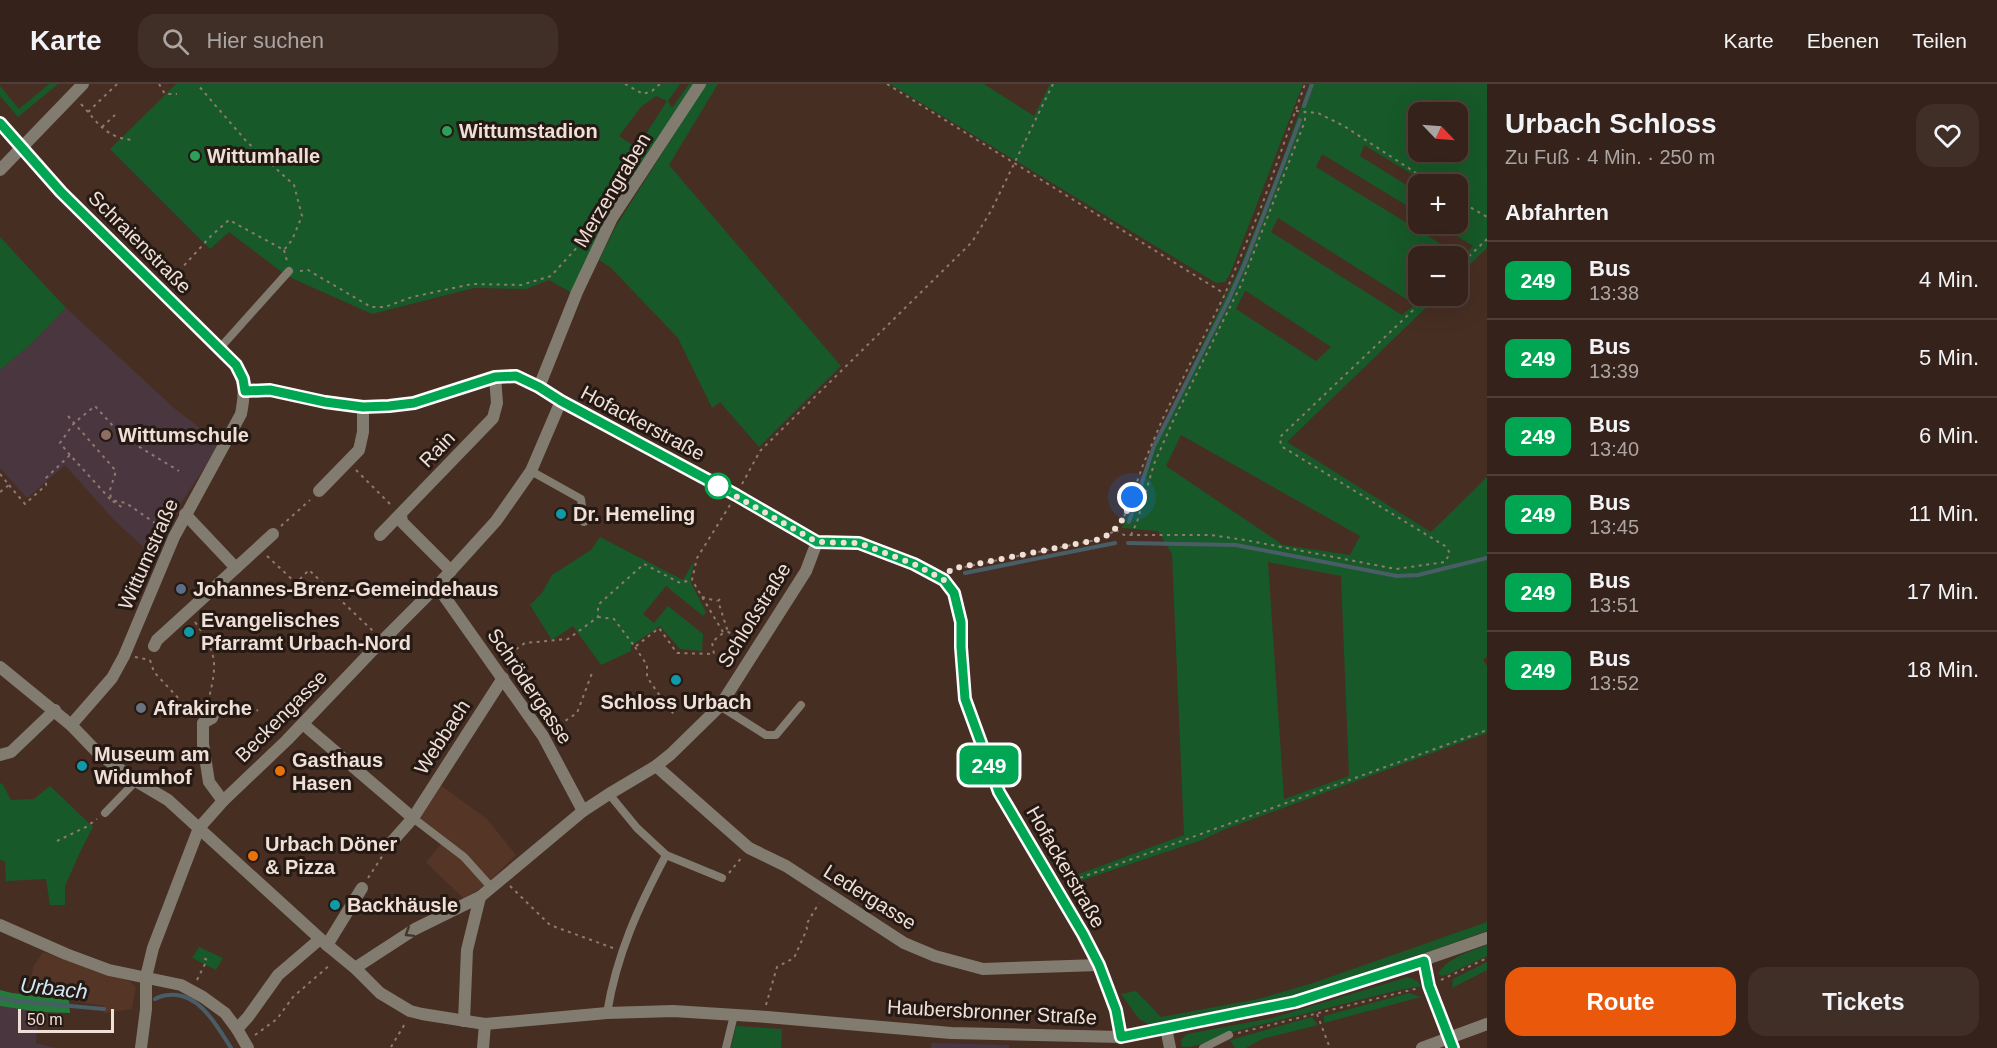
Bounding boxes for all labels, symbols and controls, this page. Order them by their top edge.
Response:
search box [138,14,558,68]
text: Karte [30,25,102,56]
icon: search [159,25,192,58]
text: Hier suchen [207,28,324,53]
text: Karte [1724,29,1774,52]
text: Ebenen [1807,29,1879,52]
text: Teilen [1912,29,1967,52]
north arrow [1408,102,1468,162]
map controls [1408,102,1468,306]
button: heart [1916,104,1979,167]
text: Urbach Schloss [1505,108,1717,139]
place label: Wittumstadion [459,120,598,142]
marker: Wittumstadion [440,124,454,138]
street label: Merzengraben [569,129,655,251]
place label: Wittumhalle [207,145,320,167]
text: Zu Fuß · 4 Min. · 250 m [1505,146,1715,168]
marker: Wittumhalle [188,149,202,163]
button: + [1408,174,1468,234]
street label: Schraienstraße [84,186,196,298]
text: Abfahrten [1505,200,1609,225]
button: − [1408,246,1468,306]
text: Bus [1589,256,1631,281]
text: 4 Min. [1919,267,1979,292]
text: 249 [1520,269,1556,292]
text: 13:38 [1589,282,1639,304]
text: Bus [1589,334,1631,359]
text: 5 Min. [1919,345,1979,370]
text: 249 [1520,347,1556,370]
text: 13:39 [1589,360,1639,382]
street label: Hofackerstraße [577,381,709,465]
text: Bus [1589,412,1631,437]
text: 6 Min. [1919,423,1979,448]
place label: Wittumschule [118,424,249,446]
text: 249 [1520,425,1556,448]
street label: Rain [415,427,459,471]
marker: Wittumschule [99,428,113,442]
text: 13:40 [1589,438,1639,460]
unlabelled marker [705,473,731,499]
your location [1117,482,1147,512]
text: Bus [1589,490,1631,515]
street label: Wittumstraße [114,495,182,613]
text: 11 Min. [1908,501,1979,526]
place label: Dr. Hemeling [573,503,695,525]
text: 249 [1520,503,1556,526]
marker: Dr. Hemeling [554,507,568,521]
text: 13:45 [1589,516,1639,538]
street label: Schloßstraße [713,559,795,671]
text: Bus [1589,568,1631,593]
place label: Johannes-Brenz-Gemeindehaus [193,578,499,600]
text: 17 Min. [1907,579,1979,604]
text: 249 [1520,581,1556,604]
marker: Johannes-Brenz-Gemeindehaus [174,582,188,596]
text: 13:51 [1589,594,1639,616]
place label: Evangelisches Pfarramt Urbach-Nord [201,609,411,654]
street label: Schrödergasse [483,624,577,748]
marker: Evangelisches Pfarramt Urbach-Nord [182,625,196,639]
text: Bus [1589,646,1631,671]
text: 18 Min. [1907,657,1979,682]
text: 249 [1520,659,1556,682]
street label: Beckengasse [231,666,331,766]
text: 13:52 [1589,672,1639,694]
marker: Schloss Urbach [669,673,683,687]
place label: Schloss Urbach [600,691,752,713]
street label: Webbach [410,696,474,778]
place label: Afrakirche [153,697,252,719]
marker: Afrakirche [134,701,148,715]
place label: Museum am Widumhof [94,743,210,788]
line badge: 249 [954,746,1024,784]
place label: Gasthaus Hasen [292,749,383,794]
text: 249 [971,754,1007,777]
marker: Museum am Widumhof [75,759,89,773]
marker: Gasthaus Hasen [273,764,287,778]
street label: Hofackerstraße [1022,802,1110,932]
place label: Urbach Döner & Pizza [265,833,397,878]
marker: Urbach Döner & Pizza [246,849,260,863]
street label: Ledergasse [820,860,920,934]
place label: Backhäusle [347,894,458,916]
marker: Backhäusle [328,898,342,912]
one-way arrow [405,925,415,937]
button: Route [1505,967,1736,1036]
button: Tickets [1748,967,1979,1036]
water label: Urbach [19,973,89,1003]
street label: Haubersbronner Straße [887,996,1097,1028]
scale bar [18,1006,114,1034]
text: 50 m [27,1011,63,1028]

